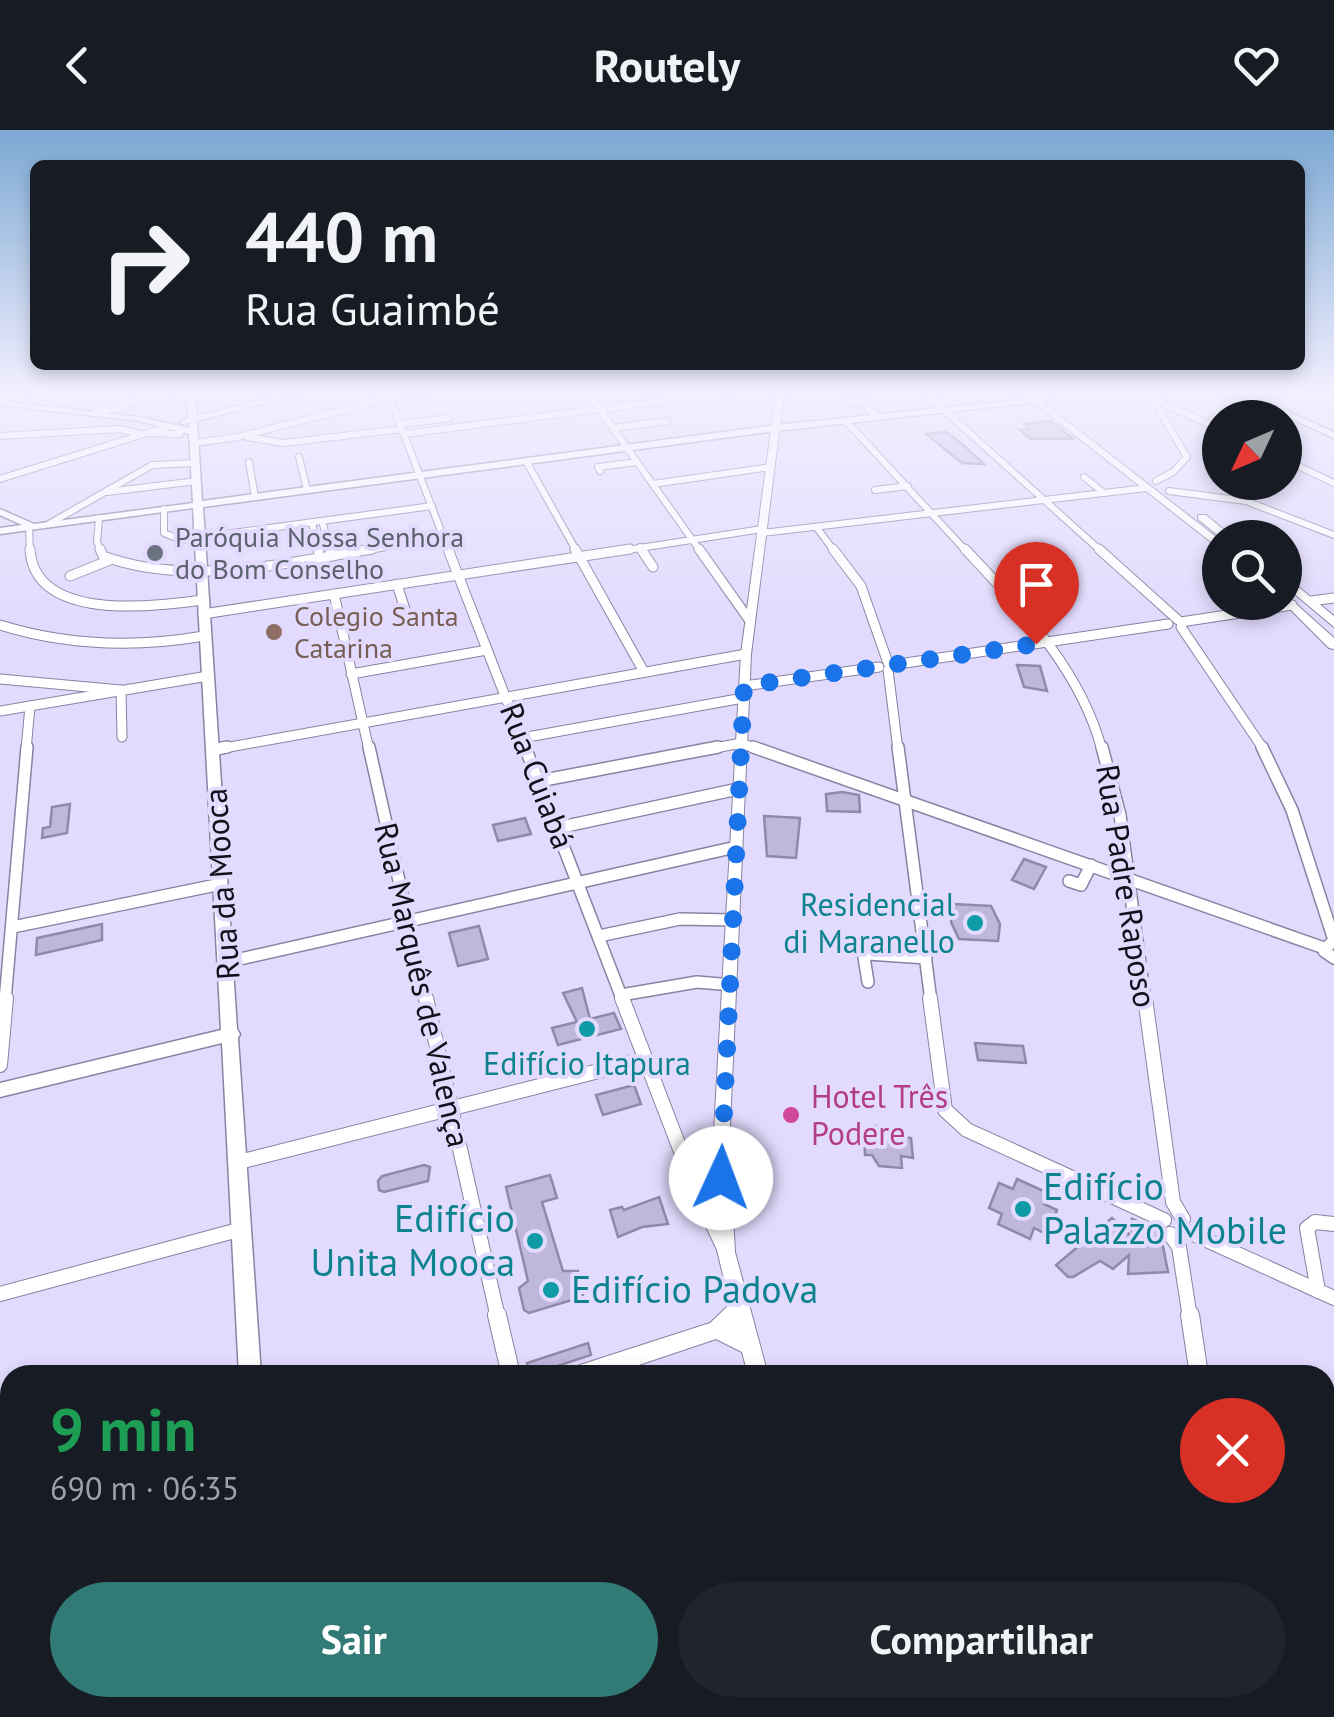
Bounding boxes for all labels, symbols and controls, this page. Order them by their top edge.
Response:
text: Routely [594,36,740,94]
icon: back [50,38,105,93]
icon: heart [1229,38,1284,93]
text: 440 m [245,191,438,281]
icon: right [80,200,210,330]
text: Rua Guaimbé [245,279,500,337]
north arrow [1202,400,1302,500]
map controls [1202,400,1302,620]
place label: Paróquia Nossa Senhora do Bom Conselho [175,518,464,587]
button: search [1202,520,1302,620]
marker: Paróquia Nossa Senhora do Bom Conselho [144,542,166,564]
pin [994,542,1079,645]
icon: arrive [1009,557,1064,612]
place label: Colegio Santa Catarina [294,597,459,666]
marker: Colegio Santa Catarina [263,621,285,643]
street label: Rua Cuiabá [491,697,585,855]
street label: Rua Padre Raposo [1087,761,1167,1010]
street label: Rua da Mooca [193,787,249,981]
street label: Rua Marquês de Valença [365,818,481,1151]
place label: Residencial di Maranello [783,883,956,962]
marker: Residencial di Maranello [964,912,986,934]
marker: Edifício Itapura [576,1018,598,1040]
place label: Edifício Itapura [483,1042,691,1084]
place label: Hotel Três Podere [811,1075,948,1154]
marker: Hotel Três Podere [780,1104,802,1126]
position arrow [669,1126,773,1230]
place label: Edifício Palazzo Mobile [1043,1161,1287,1254]
place label: Edifício Unita Mooca [311,1193,515,1286]
marker: Edifício Palazzo Mobile [1012,1198,1034,1220]
marker: Edifício Unita Mooca [524,1230,546,1252]
place label: Edifício Padova [571,1264,818,1313]
marker: Edifício Padova [540,1279,562,1301]
text: 9 min [50,1390,196,1468]
button: close [1180,1398,1285,1503]
text: 690 m · 06:35 [50,1467,239,1509]
button: Sair [50,1582,658,1697]
button: Compartilhar [678,1582,1285,1697]

